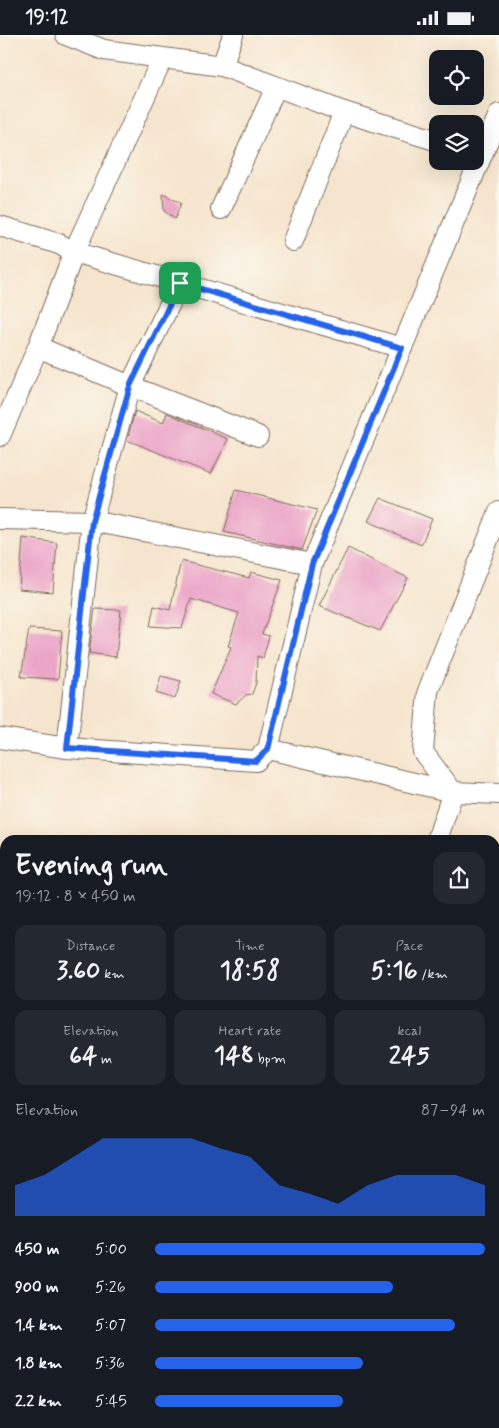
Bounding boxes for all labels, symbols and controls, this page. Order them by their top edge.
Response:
text: 19:12 [25,5,68,30]
map controls [429,50,484,170]
button: locate [429,50,484,105]
button: layers [429,115,484,170]
pin [159,262,201,304]
icon: arrive [166,269,194,297]
text: Evening run [15,848,168,885]
button: share [433,852,485,904]
text: 19:12 · 8 × 450 m [15,886,136,907]
text: Distance [66,937,115,955]
text: Time [235,937,265,955]
text: Pace [395,937,423,955]
text: 3.60 [57,955,100,988]
text: 18:58 [220,955,280,988]
text: 5:16 [371,955,418,988]
text: km [100,965,125,983]
text: /km [418,965,448,983]
text: Elevation [63,1022,118,1040]
text: Heart rate [219,1022,281,1040]
text: kcal [398,1022,421,1040]
text: 64 [69,1040,97,1073]
text: 148 [214,1040,254,1073]
text: 245 [389,1040,430,1073]
text: m [97,1050,112,1068]
text: bpm [254,1050,286,1068]
text: Elevation [15,1100,78,1121]
text: 87–94 m [421,1100,485,1121]
text: 450 m [15,1239,60,1260]
text: 5:00 [95,1239,127,1260]
text: 900 m [15,1277,59,1298]
text: 5:26 [95,1277,126,1298]
text: 1.4 km [15,1315,62,1336]
text: 5:07 [95,1315,126,1336]
text: 1.8 km [15,1353,62,1374]
text: 5:36 [95,1353,125,1374]
text: 2.2 km [15,1391,62,1412]
text: 5:45 [95,1391,127,1412]

